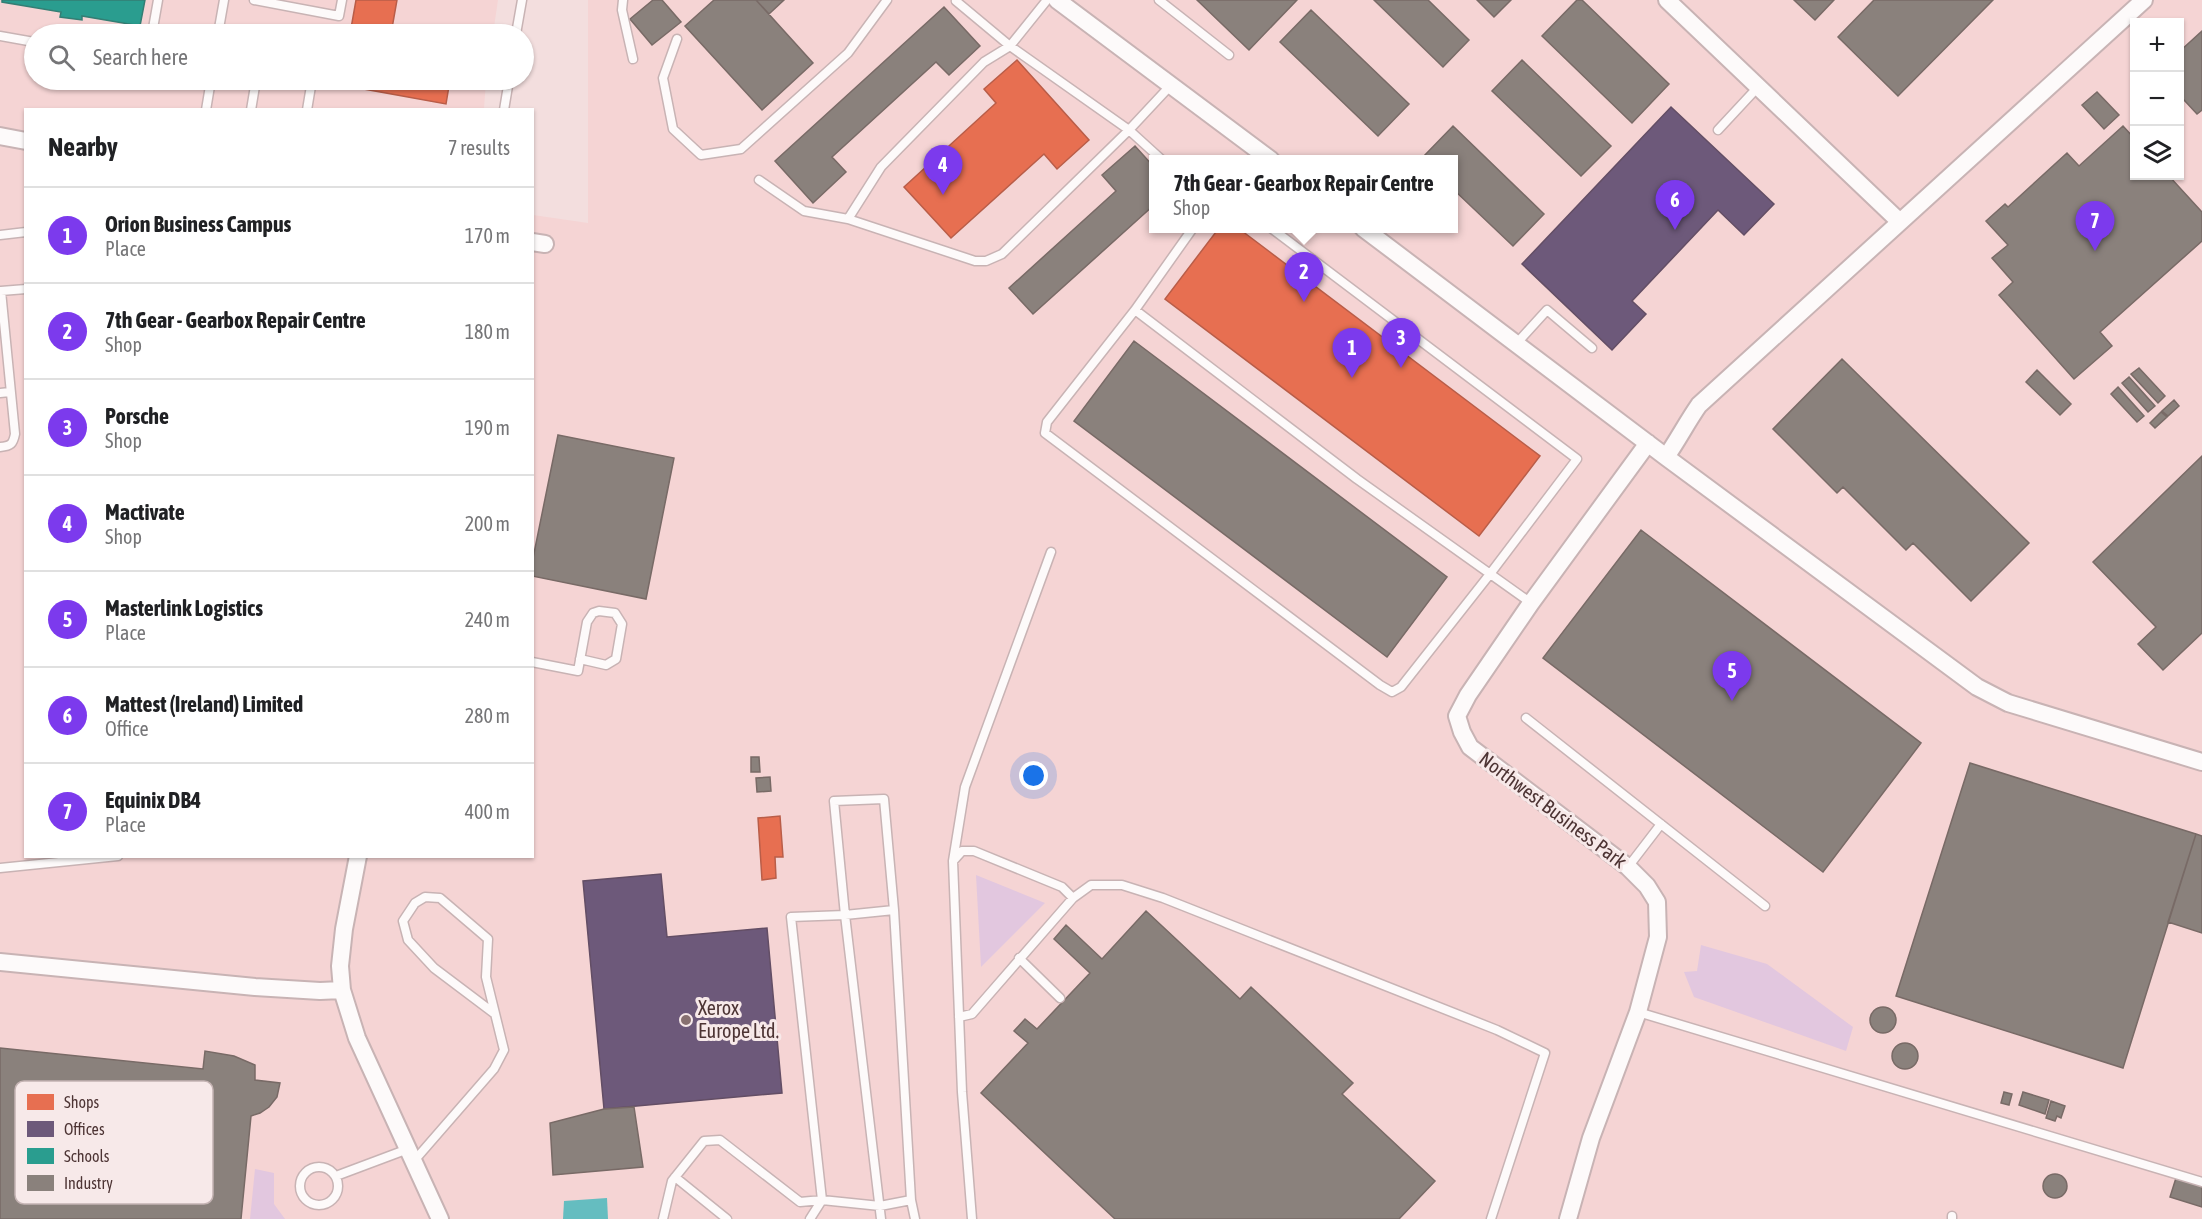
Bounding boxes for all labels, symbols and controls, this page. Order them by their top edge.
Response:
map controls [2130,18,2184,180]
button: + [2130,18,2184,72]
search box [24,24,534,90]
icon: search [45,41,78,74]
text: Search here [93,44,188,70]
button: − [2130,72,2184,126]
button: layers [2130,126,2184,180]
text: Nearby [48,132,118,162]
text: 7 results [448,136,510,159]
pin: 4 [924,146,962,195]
popup [1149,155,1458,233]
text: 7th Gear - Gearbox Repair Centre [1173,170,1434,196]
pin: 6 [1656,180,1694,230]
text: Shop [1173,196,1210,219]
pin: 7 [2076,202,2114,251]
text: Orion Business Campus [105,211,291,237]
text: 1 [63,224,72,247]
text: 170 m [465,224,510,247]
text: Place [105,237,146,260]
pin: 2 [1284,252,1324,302]
text: 7th Gear - Gearbox Repair Centre [105,307,366,333]
pin: 3 [1382,318,1420,368]
text: 2 [63,320,72,343]
text: 180 m [465,320,510,343]
pin: 1 [1332,328,1372,378]
text: Shop [105,333,142,356]
text: Porsche [105,403,169,429]
text: 3 [63,416,72,439]
text: 190 m [465,416,510,439]
text: Shop [105,429,142,452]
text: Mactivate [105,499,185,525]
text: 4 [63,512,72,535]
text: 200 m [465,512,510,535]
text: Shop [105,525,142,548]
text: Masterlink Logistics [105,595,263,621]
text: 5 [63,608,72,631]
text: 240 m [465,608,510,631]
text: Place [105,621,146,644]
pin: 5 [1712,652,1752,701]
text: Mattest (Ireland) Limited [105,691,303,717]
text: 6 [63,704,72,727]
text: 280 m [465,704,510,727]
text: Office [105,717,149,740]
street label: Northwest Business Park [1475,747,1632,873]
your location [1019,761,1048,790]
text: Equinix DB4 [105,787,201,813]
text: 7 [63,800,72,823]
text: 400 m [465,800,510,823]
text: Place [105,813,146,836]
place label: Xerox Europe Ltd. [698,996,779,1042]
marker: Xerox Europe Ltd. [679,1013,693,1027]
legend [15,1081,213,1204]
text: Shops [64,1093,100,1112]
text: Offices [64,1120,105,1138]
text: Schools [64,1147,110,1165]
text: Industry [64,1174,113,1193]

